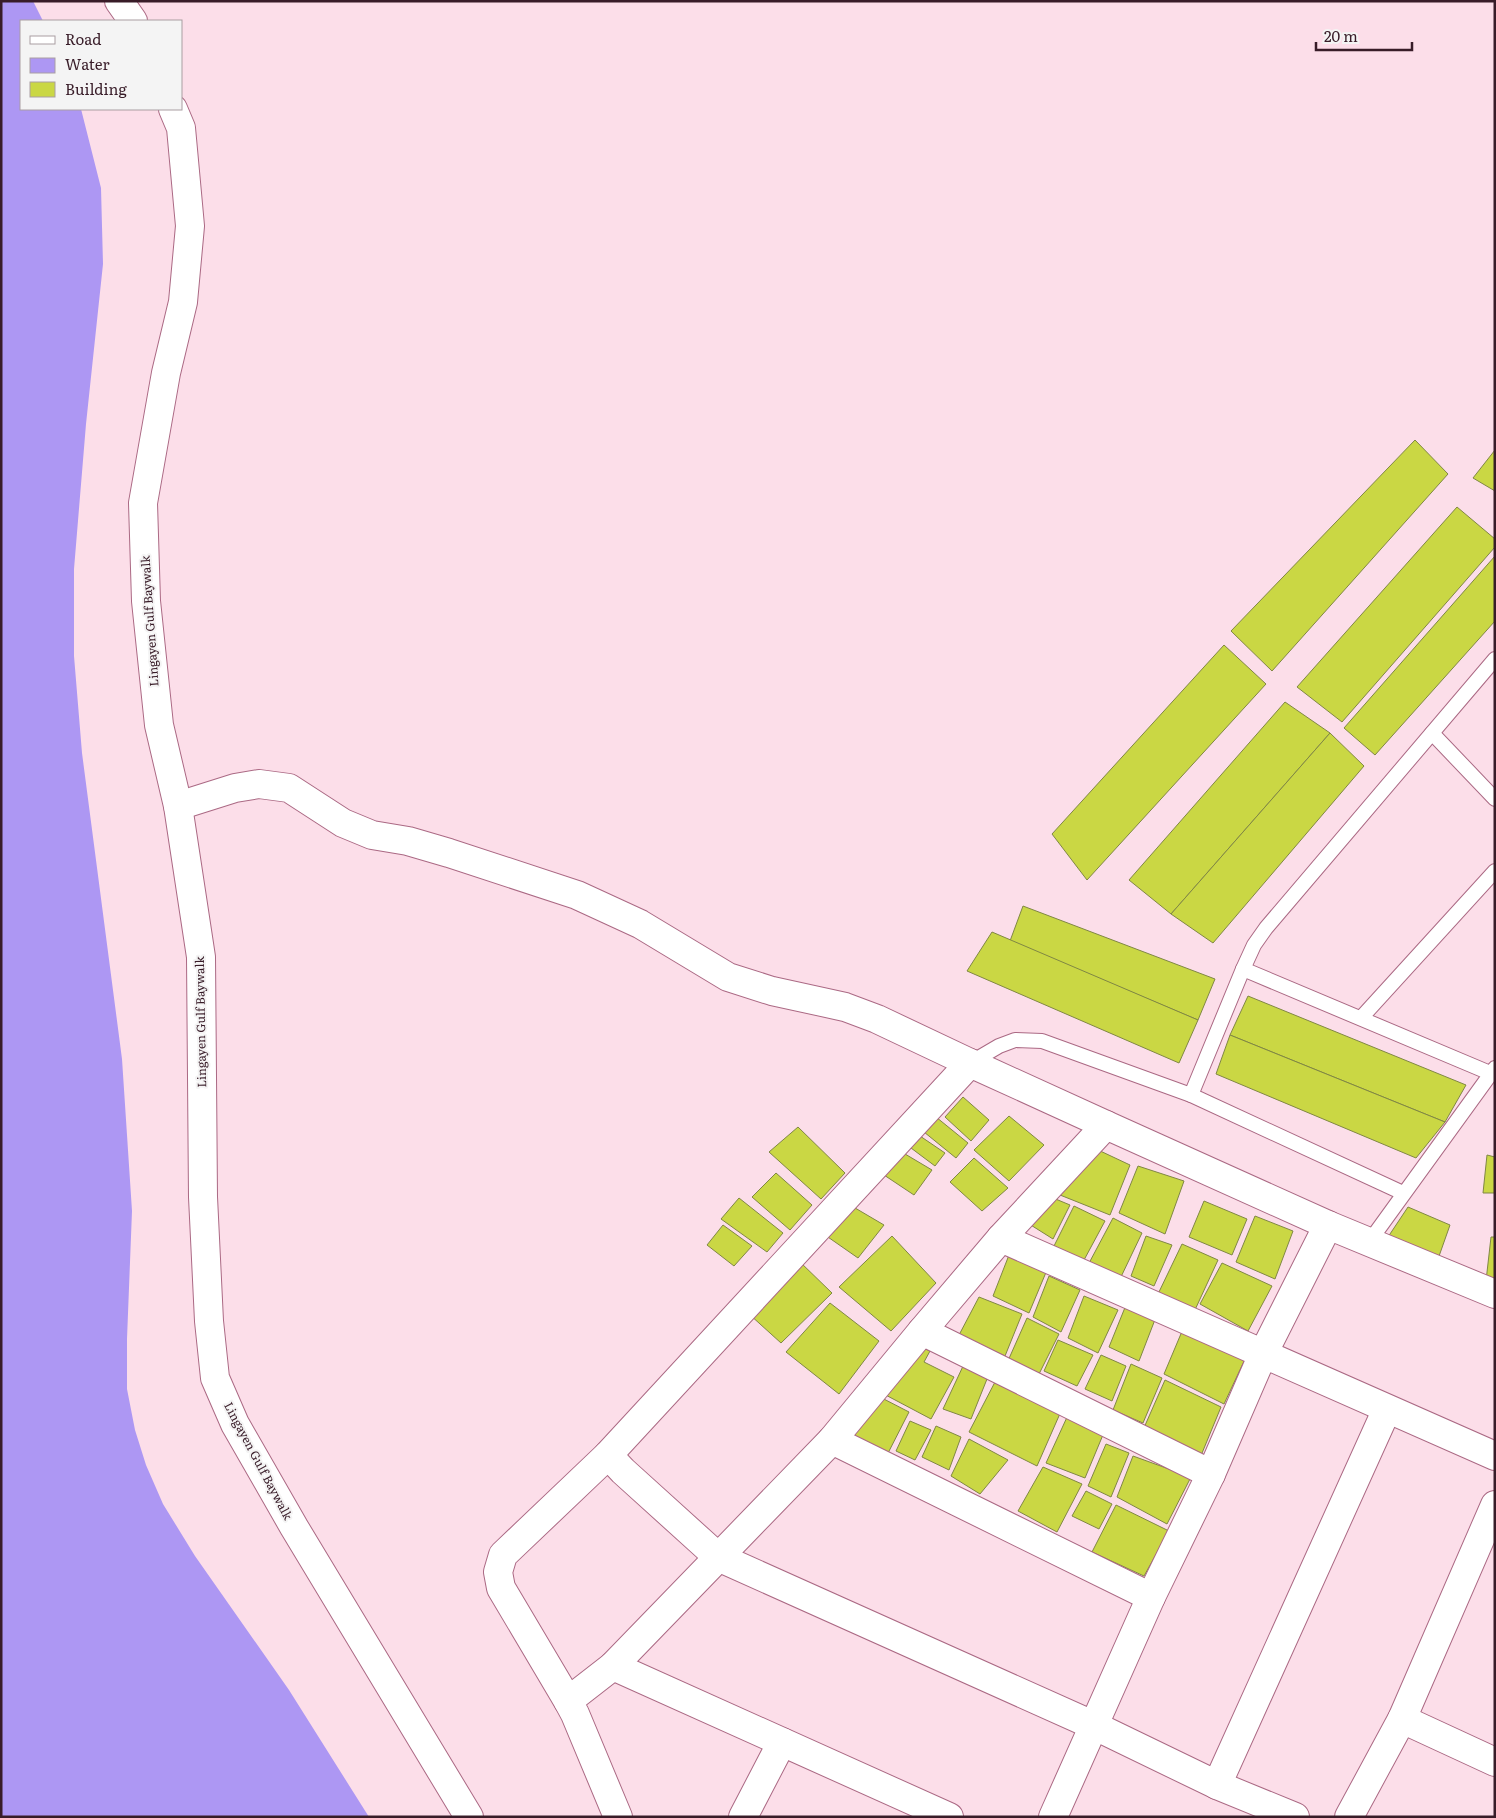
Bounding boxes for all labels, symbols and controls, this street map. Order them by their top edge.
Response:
legend [20,20,182,110]
scale bar [1316,20,1412,52]
text: 20 m [1324,24,1358,47]
text: Road [65,27,101,50]
text: Water [65,52,110,75]
text: Building [65,77,127,100]
street label: Lingayen Gulf Baywalk [135,554,163,687]
street label: Lingayen Gulf Baywalk [190,956,210,1088]
street label: Lingayen Gulf Baywalk [220,1398,298,1523]

